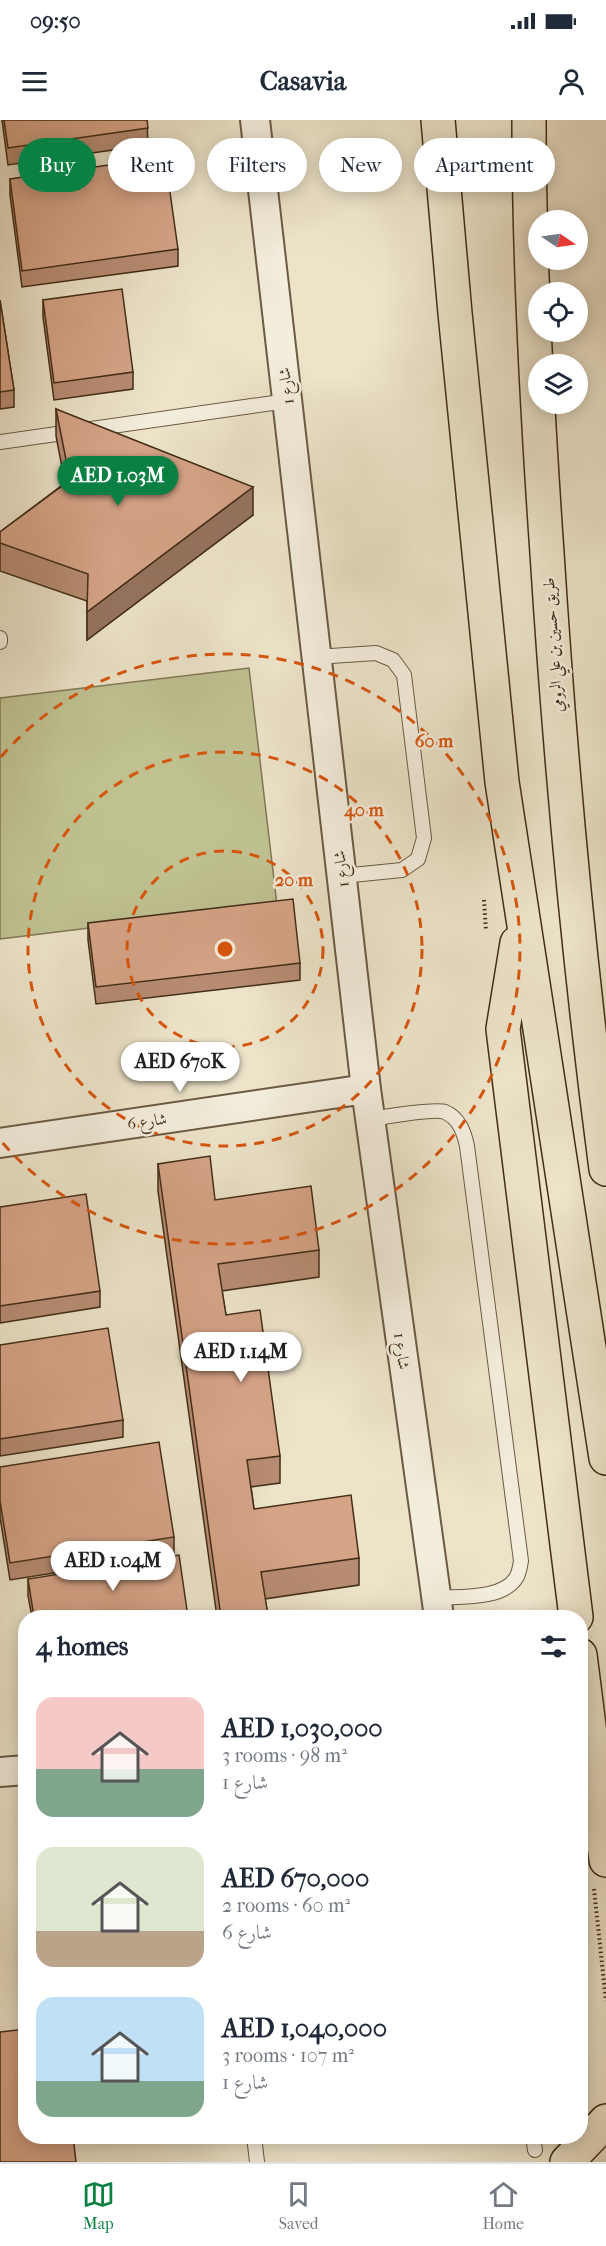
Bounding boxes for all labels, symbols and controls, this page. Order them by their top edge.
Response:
text: 09:50 [30,8,81,34]
icon: menu [18,65,51,98]
text: Casavia [260,65,346,97]
icon: person [555,65,588,98]
chip: Buy [18,138,96,192]
chip: Rent [108,138,195,192]
chip: Filters [207,138,307,192]
chip: New [319,138,402,192]
chip: Apartment [414,138,555,192]
north arrow [528,210,588,270]
map controls [528,210,588,414]
button: locate [528,282,588,342]
button: layers [528,354,588,414]
street label: شارع 1 [274,366,302,405]
pin: AED 1.03M [49,456,187,507]
text: AED 1.03M [71,464,165,487]
street label: طريق حسين بن علي الرومي [539,576,573,713]
text: 60 m [415,731,454,752]
text: 40 m [343,800,385,821]
street label: شارع 1 [329,849,357,888]
text: 20 m [275,870,314,891]
centre of rings [215,939,235,959]
pin: AED 670K [118,1042,242,1093]
text: AED 670K [135,1050,225,1073]
street label: شارع 6 [126,1109,169,1137]
street label: شارع 1 [386,1331,414,1371]
pin: AED 1.14M [172,1332,310,1383]
text: AED 1.14M [195,1340,287,1363]
pin: AED 1.04M [44,1541,182,1592]
text: AED 1.04M [65,1549,161,1572]
icon: filters [537,1630,570,1663]
text: 4 homes [36,1631,128,1662]
text: AED 1,030,000 [222,1713,383,1744]
icon: home [84,1721,156,1793]
text: 3 rooms · 98 m² [222,1744,347,1767]
text: شارع 1 [222,1771,268,1794]
text: AED 670,000 [222,1863,369,1894]
icon: home [84,1871,156,1943]
text: 2 rooms · 60 m² [222,1894,350,1917]
text: شارع 6 [222,1921,272,1944]
text: AED 1,040,000 [222,2013,387,2044]
icon: home [84,2021,156,2093]
text: 3 rooms · 107 m² [222,2044,354,2067]
text: شارع 1 [222,2071,268,2094]
tab: Map [82,2178,115,2233]
tab: Saved [279,2178,319,2233]
tab: Home [482,2178,524,2233]

